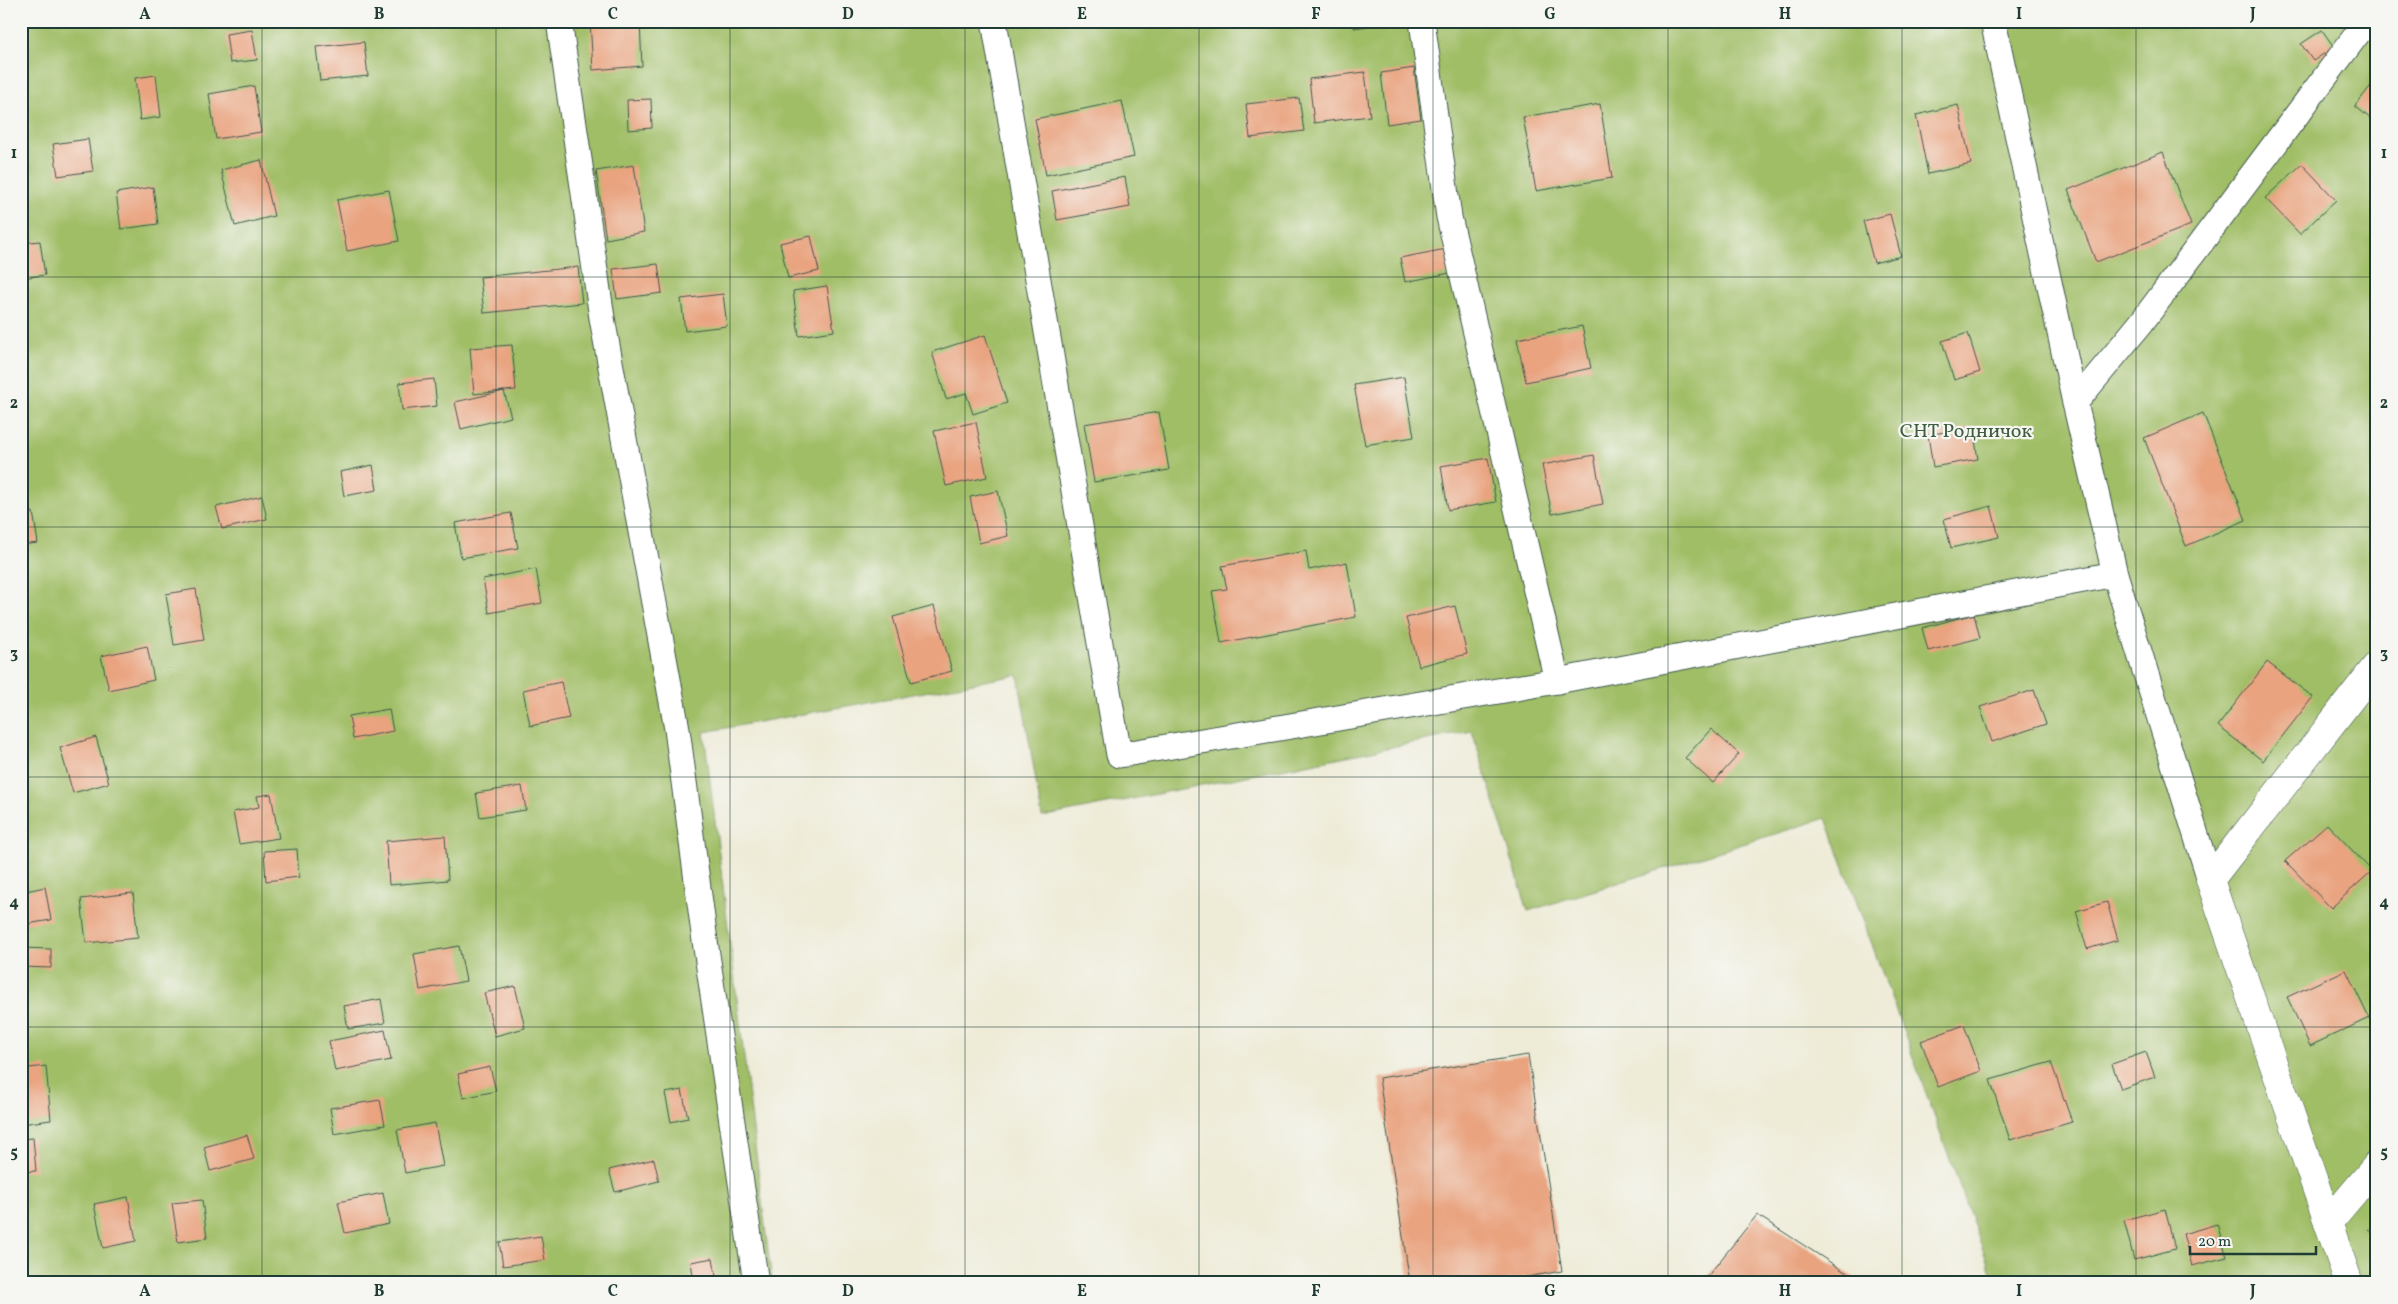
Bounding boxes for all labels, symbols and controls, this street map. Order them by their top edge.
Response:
text: A [139,4,151,26]
text: B [374,4,385,26]
text: C [608,4,618,26]
text: D [842,4,854,26]
text: E [1077,4,1087,26]
text: F [1311,4,1321,26]
text: G [1544,4,1556,26]
text: H [1779,4,1791,26]
text: I [2016,4,2022,26]
text: J [2249,4,2256,26]
text: 1 [11,143,17,165]
text: 1 [2381,143,2387,165]
text: 2 [10,393,18,415]
text: 2 [2380,393,2388,415]
park label: СНТ Родничок [1900,418,2032,446]
text: 3 [10,643,18,665]
text: 3 [2380,643,2388,665]
text: 4 [9,892,19,914]
text: 4 [2379,892,2389,914]
text: 5 [10,1142,18,1164]
text: 5 [2380,1142,2388,1164]
scale bar [2190,1224,2317,1256]
text: 20 m [2198,1232,2231,1253]
text: A [139,1281,151,1303]
text: B [374,1281,385,1303]
text: C [608,1281,618,1303]
text: D [842,1281,854,1303]
text: E [1077,1281,1087,1303]
text: F [1311,1281,1321,1303]
text: G [1544,1281,1556,1303]
text: H [1779,1281,1791,1303]
text: I [2016,1281,2022,1303]
text: J [2249,1281,2256,1303]

